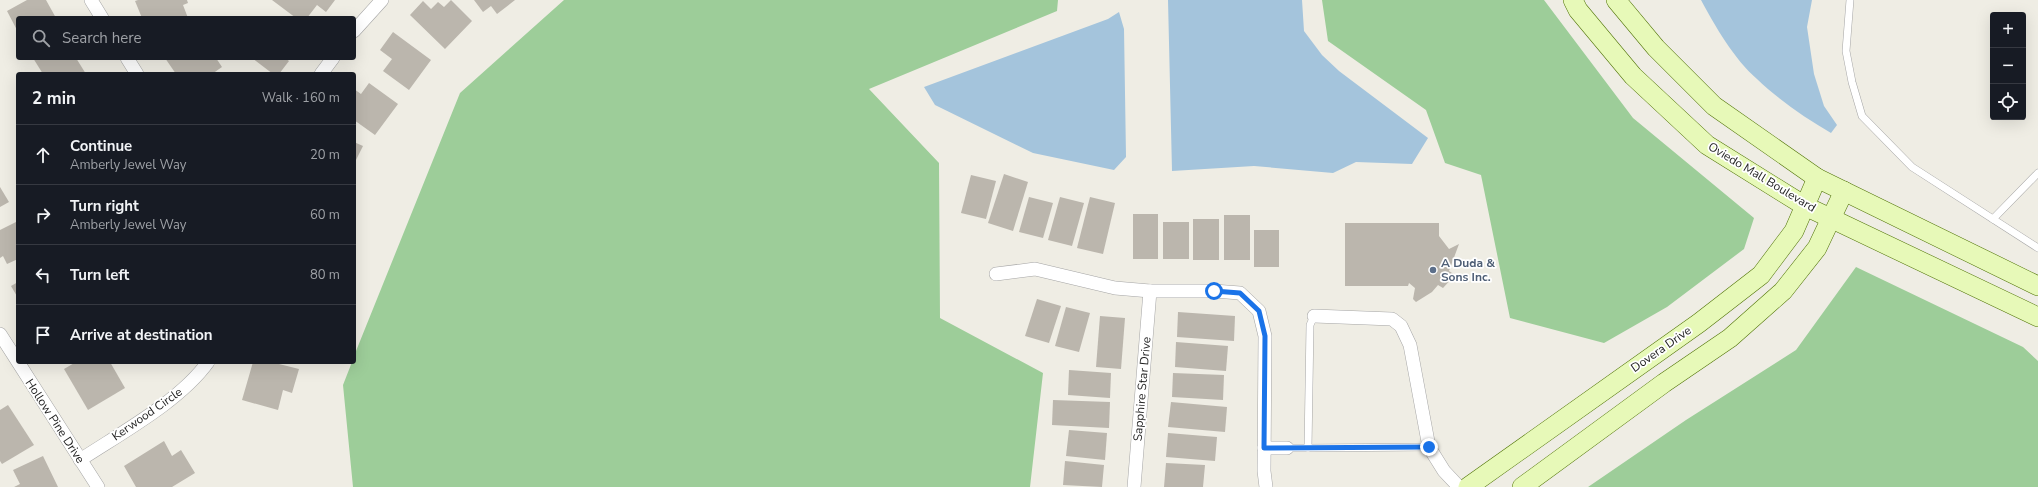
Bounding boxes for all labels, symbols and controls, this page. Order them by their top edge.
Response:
map controls [1990,12,2026,120]
button: + [1990,12,2026,48]
search box [16,16,356,60]
icon: search [30,27,52,49]
text: Search here [62,28,142,48]
button: − [1990,48,2026,84]
button: locate [1990,84,2026,120]
text: 2 min [32,87,76,110]
text: Walk · 160 m [262,89,340,107]
text: Continue [70,136,132,156]
street label: Oviedo Mall Boulevard [1705,138,1819,216]
icon: ahead [32,144,54,166]
text: 20 m [310,146,340,164]
text: Amberly Jewel Way [70,156,187,174]
text: Turn right [70,196,139,216]
icon: right [32,204,54,226]
text: 60 m [310,206,340,224]
text: Amberly Jewel Way [70,216,187,234]
place label: A Duda & Sons Inc. [1441,255,1495,285]
icon: left [32,264,54,286]
text: Turn left [70,265,129,285]
marker: A Duda & Sons Inc. [1428,265,1438,275]
text: 80 m [310,266,340,284]
route start [1205,282,1223,300]
street label: Dovera Drive [1628,322,1694,376]
icon: arrive [32,324,54,346]
text: Arrive at destination [70,325,213,345]
street label: Sapphire Star Drive [1129,336,1155,442]
street label: Hollow Pine Drive [22,376,88,466]
street label: Kerwood Circle [109,384,185,444]
route end [1420,438,1438,456]

